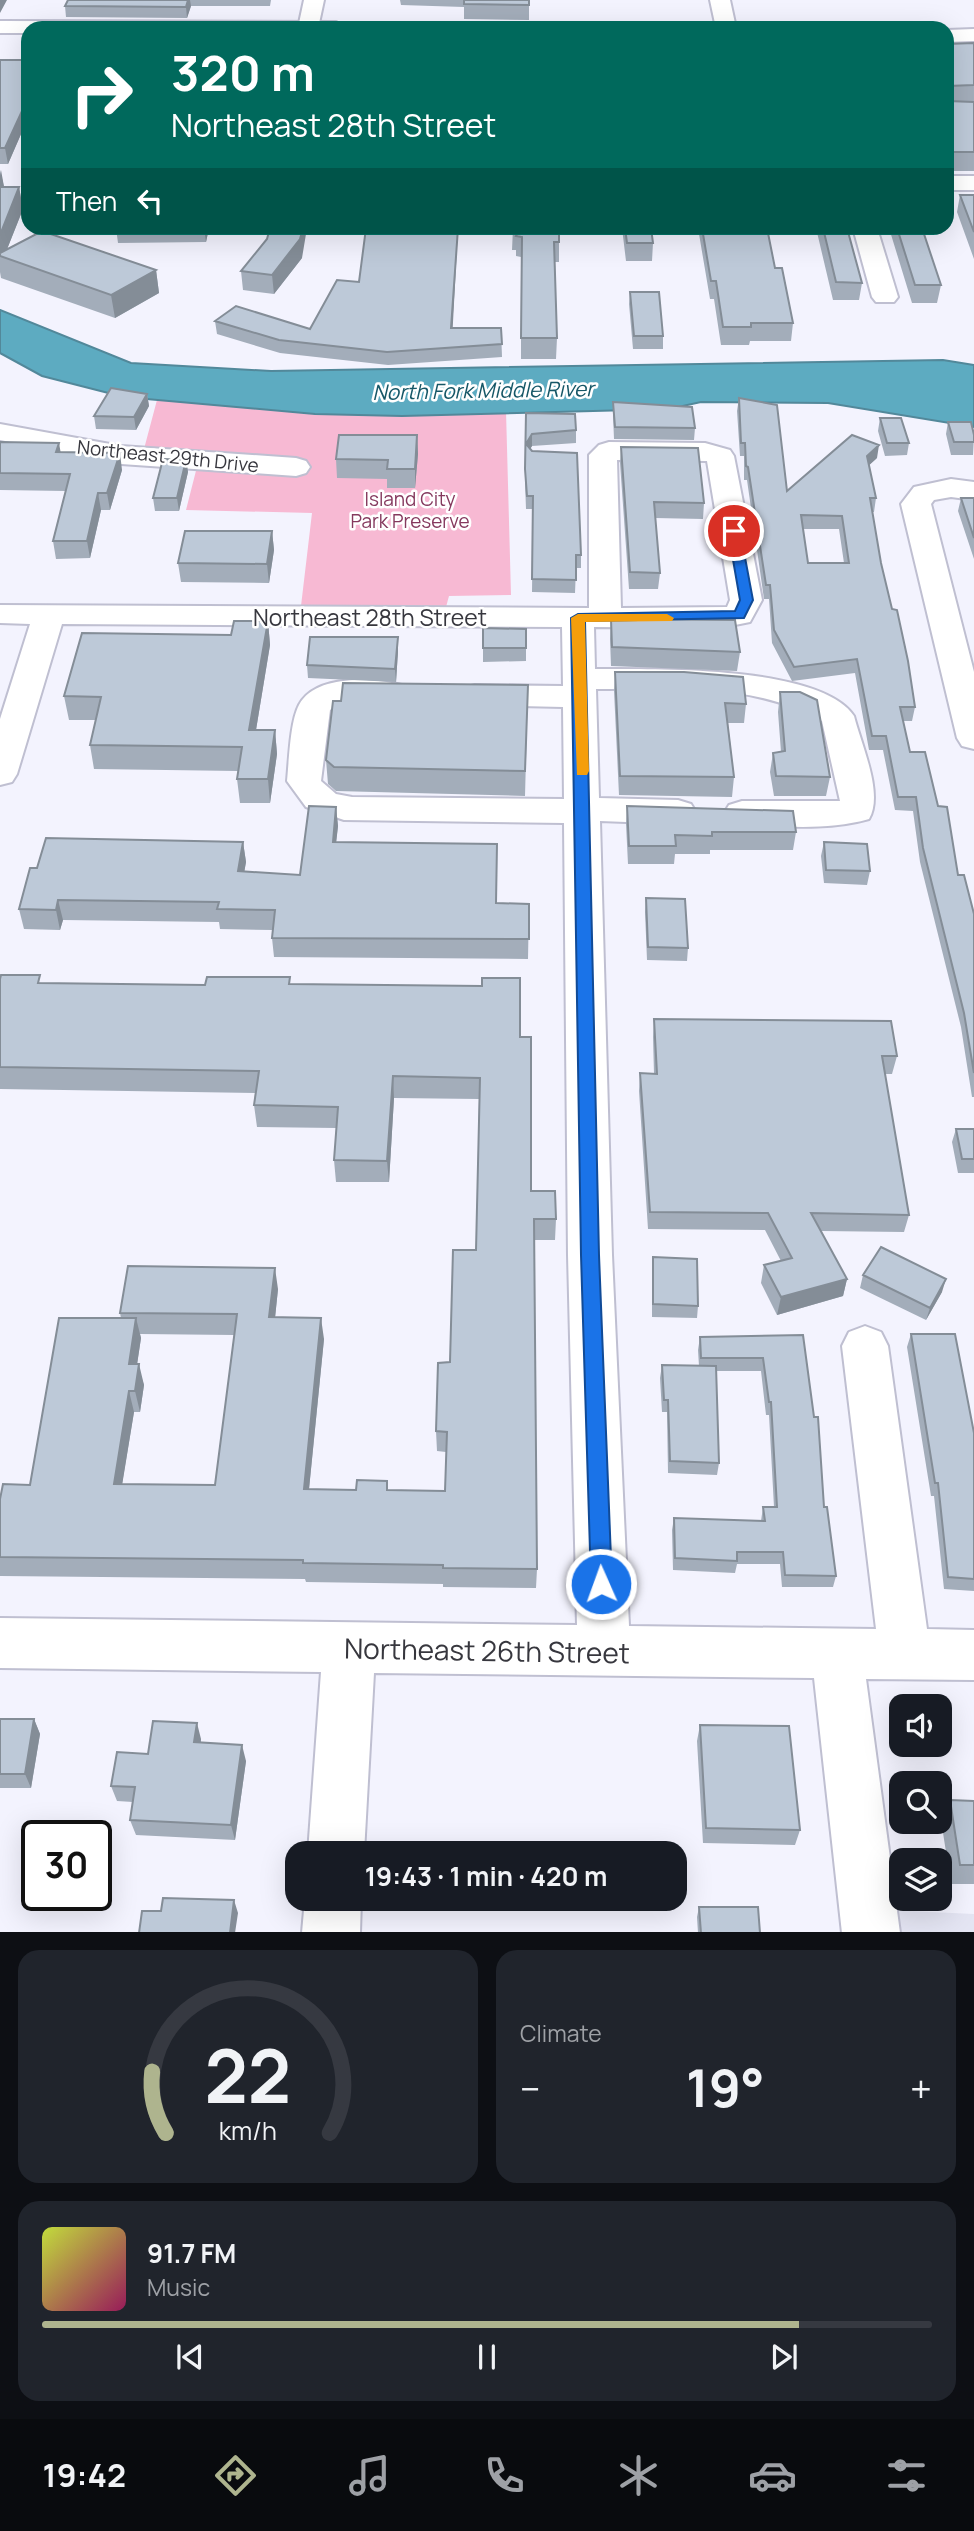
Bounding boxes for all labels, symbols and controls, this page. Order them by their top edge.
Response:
text: 320 m [171,39,315,106]
icon: right [56,49,147,140]
text: Northeast 28th Street [171,103,496,147]
icon: left [131,182,169,220]
text: Then [56,183,117,219]
water label: North Fork Middle River [372,374,596,406]
street label: Northeast 29th Drive [76,434,260,478]
park label: Island City Park Preserve [350,486,470,534]
pin [704,501,764,561]
icon: arrive [715,512,753,550]
street label: Northeast 28th Street [253,601,487,633]
position arrow [564,1547,638,1621]
street label: Northeast 26th Street [344,1629,630,1671]
map controls [889,1694,952,1911]
button: sound [889,1694,952,1757]
button: search [889,1771,952,1834]
speed limit sign: 30 [21,1820,112,1911]
button: layers [889,1848,952,1911]
text: 19:43 · 1 min · 420 m [365,1858,607,1894]
text: Climate [520,2017,602,2049]
text: 22 [205,2025,291,2125]
text: 19° [686,2052,765,2123]
text: − [520,2062,541,2114]
text: + [910,2062,932,2114]
text: km/h [219,2112,277,2147]
text: 91.7 FM [147,2235,236,2271]
text: Music [147,2271,210,2303]
icon: previous [171,2338,209,2376]
icon: pause [468,2338,506,2376]
icon: next [765,2338,803,2376]
icon: directions [211,2451,260,2500]
icon: music [345,2451,394,2500]
icon: phone [480,2451,529,2500]
icon: climate [614,2451,663,2500]
icon: car [748,2451,797,2500]
icon: filters [882,2451,931,2500]
text: 19:42 [43,2453,126,2497]

